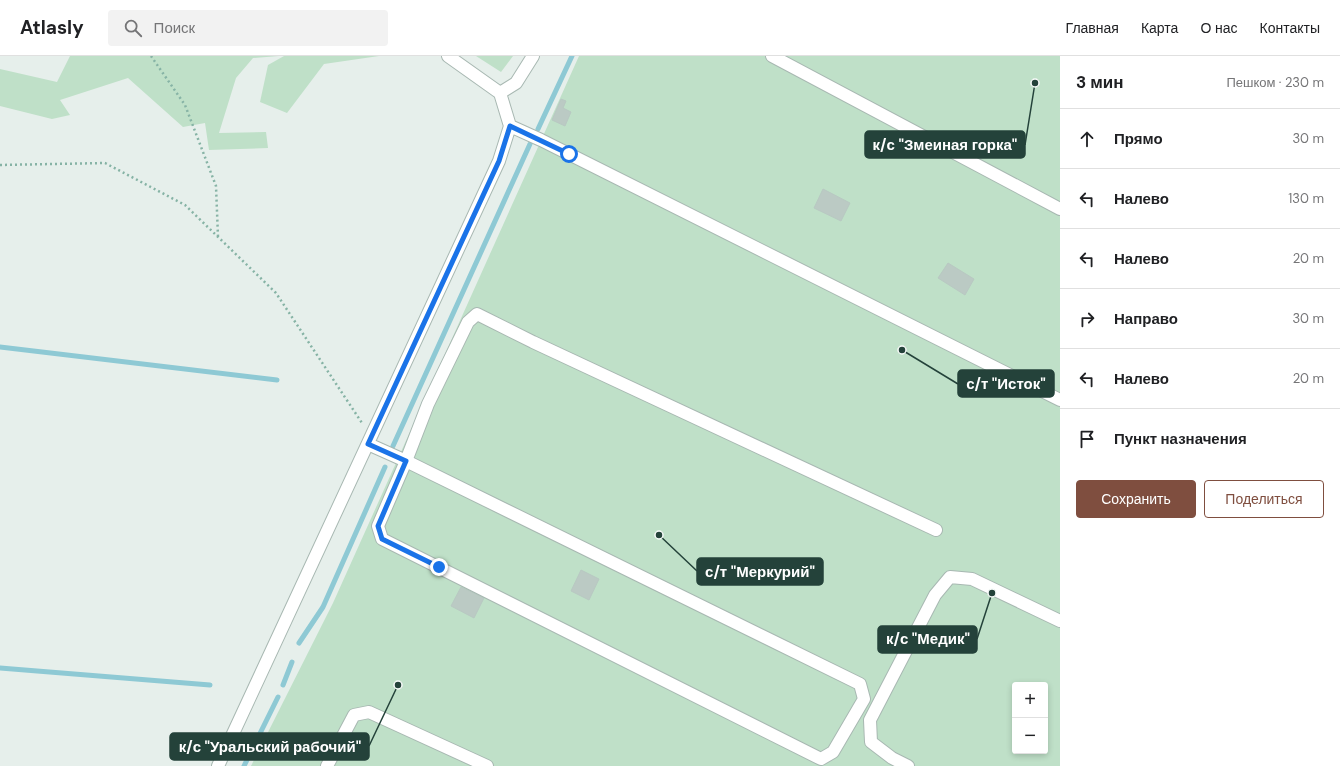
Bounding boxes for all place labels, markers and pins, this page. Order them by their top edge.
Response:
callout: к/с "Змеиная горка" [865,131,1025,158]
callout: с/т "Исток" [958,370,1054,397]
callout: с/т "Меркурий" [697,558,823,585]
callout: к/с "Медик" [878,626,977,653]
callout: к/с "Уральский рабочий" [170,733,369,760]

